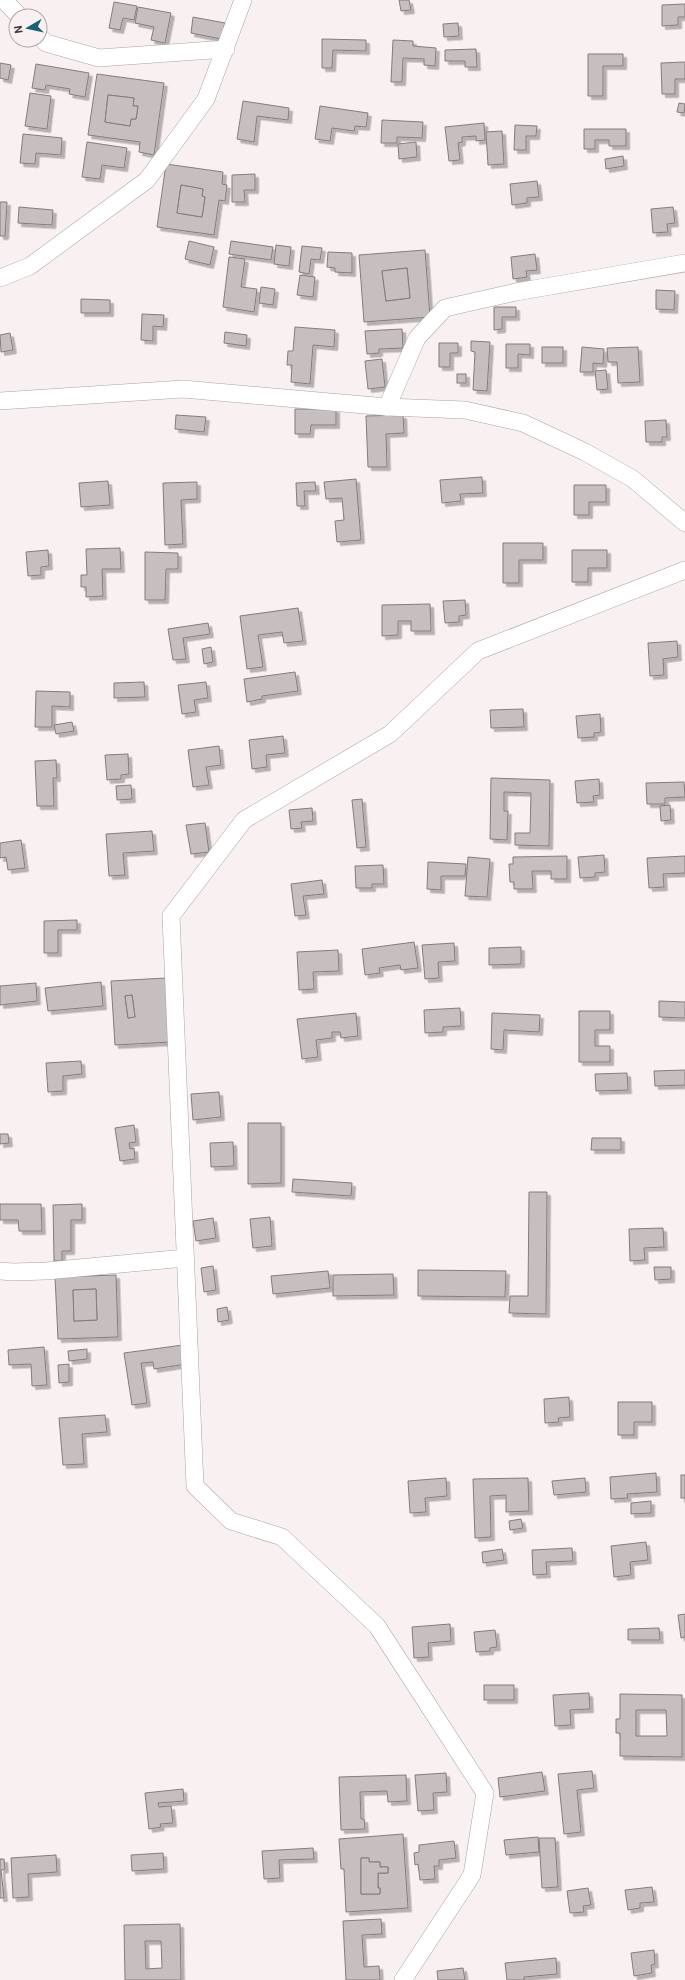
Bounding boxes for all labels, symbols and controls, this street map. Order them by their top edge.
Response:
north arrow [8,8,48,48]
text: N [12,24,26,34]

